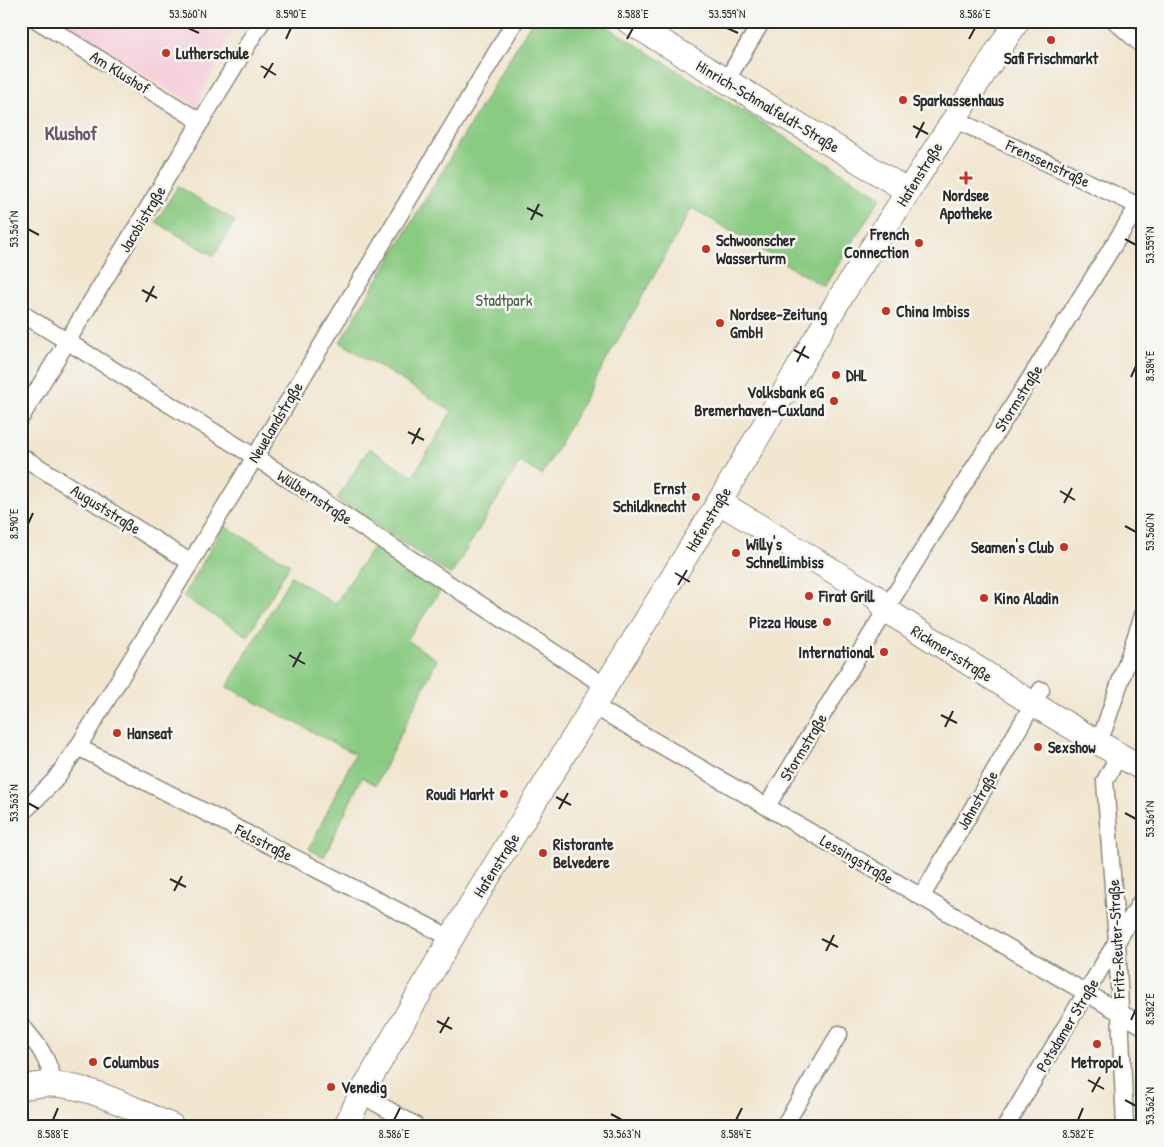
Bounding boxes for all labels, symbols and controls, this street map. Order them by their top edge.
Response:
text: 53.560°N [169,5,207,22]
text: 8.590°E [276,5,307,22]
text: 8.588°E [617,5,649,22]
text: 53.559°N [709,5,745,22]
text: 8.586°E [960,5,991,22]
marker: Safi Frischmarkt [1045,34,1057,46]
place label: Lutherschule [176,42,250,64]
street label: Am Klushof [86,45,154,99]
marker: Lutherschule [160,47,172,59]
place label: Safi Frischmarkt [1004,47,1098,69]
street label: Hinrich-Schmalfeldt-Straße [692,54,844,158]
place label: Sparkassenhaus [913,89,1005,112]
marker: Sparkassenhaus [897,94,909,106]
district label: Klushof [45,120,98,146]
street label: Frenssenstraße [1001,133,1094,192]
street label: Hafenstraße [891,137,948,210]
marker: Nordsee Apotheke [960,172,972,184]
street label: Jacobistraße [114,181,171,256]
place label: Nordsee Apotheke [940,184,993,225]
text: 53.561°N [5,211,22,247]
place label: French Connection [844,223,909,263]
text: 53.559°N [1141,227,1158,263]
place label: Schwoonscher Wasserturm [716,229,796,269]
marker: French Connection [913,237,925,249]
marker: Schwoonscher Wasserturm [700,243,712,255]
park label: Stadtpark [476,289,533,311]
place label: China Imbiss [896,300,970,322]
place label: Nordsee-Zeitung GmbH [730,303,827,343]
marker: China Imbiss [880,305,892,317]
marker: Nordsee-Zeitung GmbH [714,317,726,329]
text: 8.584°E [1141,350,1158,381]
street label: Stormstraße [989,360,1048,436]
place label: DHL [846,364,867,386]
marker: DHL [830,369,842,381]
street label: Neuelandstraße [242,377,308,466]
place label: Volksbank eG Bremerhaven-Cuxland [694,381,825,421]
marker: Volksbank eG Bremerhaven-Cuxland [828,395,840,407]
street label: Wülbernstraße [273,464,357,530]
place label: Ernst Schildknecht [613,477,686,517]
street label: Auguststraße [67,479,146,539]
street label: Hafenstraße [680,482,736,556]
marker: Ernst Schildknecht [690,491,702,503]
text: 8.590°E [5,508,22,539]
text: 53.560°N [1141,513,1158,551]
place label: Willy's Schnellimbiss [746,533,825,573]
place label: Seamen's Club [971,536,1054,558]
marker: Seamen's Club [1058,541,1070,553]
marker: Willy's Schnellimbiss [730,547,742,559]
place label: Firat Grill [818,585,876,607]
place label: Kino Aladin [994,587,1059,609]
marker: Firat Grill [803,590,815,602]
marker: Kino Aladin [978,592,990,604]
place label: Pizza House [749,611,818,633]
marker: Pizza House [821,616,833,628]
street label: Rickmersstraße [907,619,997,687]
place label: International [798,641,875,663]
marker: International [878,646,890,658]
street label: Stormstraße [774,709,832,785]
place label: Hanseat [127,722,173,744]
marker: Hanseat [111,727,123,739]
place label: Sexshow [1048,736,1096,758]
marker: Sexshow [1032,741,1044,753]
street label: Jahnstraße [951,766,1003,834]
place label: Roudi Markt [426,783,494,805]
text: 53.563°N [5,784,22,822]
marker: Roudi Markt [498,788,510,800]
text: 53.561°N [1141,801,1158,837]
street label: Felsstraße [231,818,297,866]
street label: Hafenstraße [468,828,525,901]
street label: Lessingstraße [816,829,898,889]
place label: Ristorante Belvedere [553,833,614,873]
marker: Ristorante Belvedere [537,847,549,859]
street label: Fritz-Reuter-Straße [1102,878,1130,1000]
street label: Potsdamer Straße [1030,974,1104,1076]
text: 8.582°E [1141,992,1158,1025]
marker: Metropol [1091,1038,1103,1050]
place label: Columbus [103,1051,160,1073]
place label: Metropol [1071,1051,1124,1074]
marker: Columbus [87,1056,99,1068]
place label: Venedig [341,1076,387,1099]
marker: Venedig [325,1081,337,1093]
text: 53.562°N [1141,1087,1158,1125]
text: 8.588°E [37,1125,69,1142]
text: 8.586°E [379,1125,410,1142]
text: 53.563°N [603,1125,641,1142]
text: 8.584°E [721,1125,752,1142]
text: 8.582°E [1062,1125,1095,1142]

